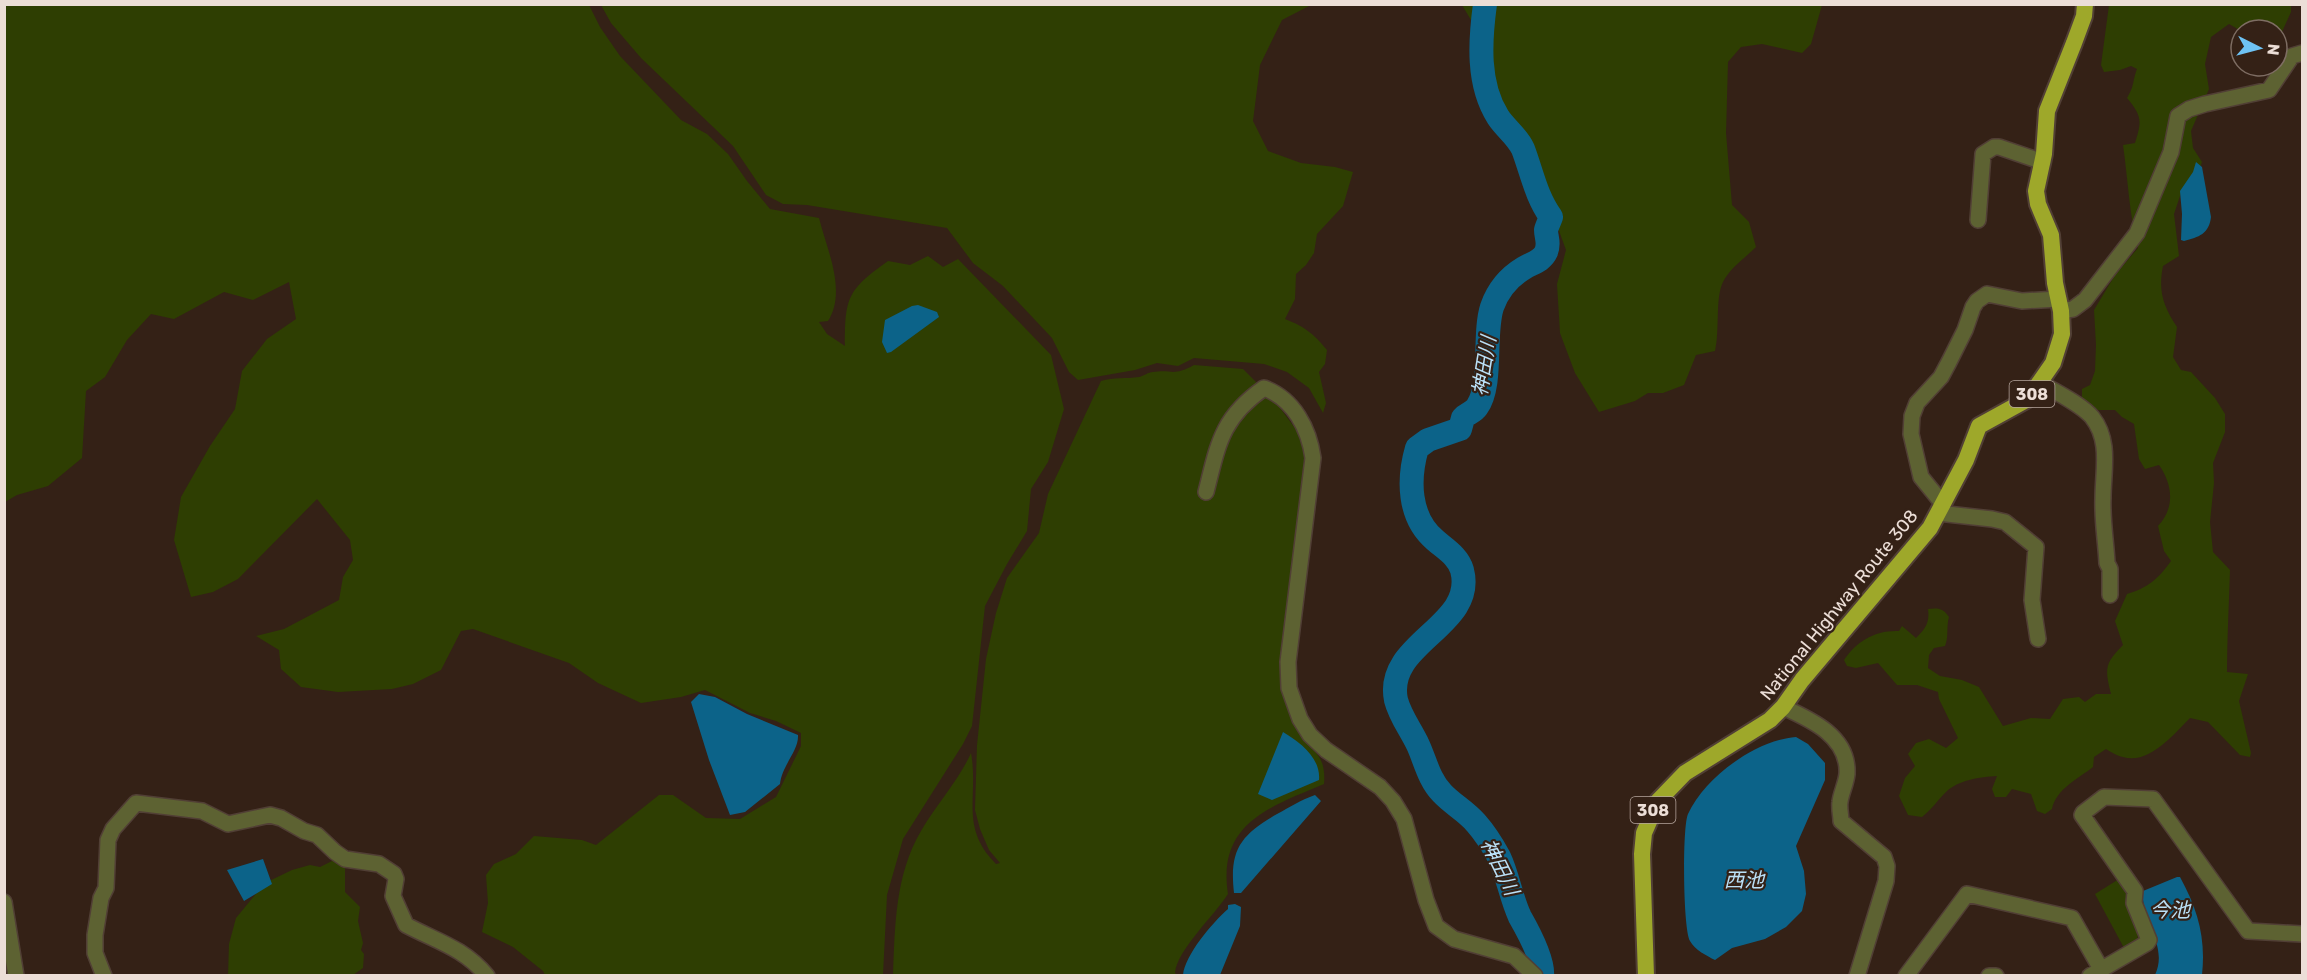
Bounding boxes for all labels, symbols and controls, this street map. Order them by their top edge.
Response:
north arrow [2229,18,2289,78]
text: N [2263,43,2283,56]
water label: 神田川 [1467,333,1501,398]
road number: 308 [2010,381,2054,407]
street label: National Highway Route 308 [1755,505,1923,705]
road number: 308 [1630,797,1676,823]
water label: 神田川 [1476,835,1525,901]
water label: 西池 [1724,868,1766,892]
water label: 今池 [2150,898,2192,922]

